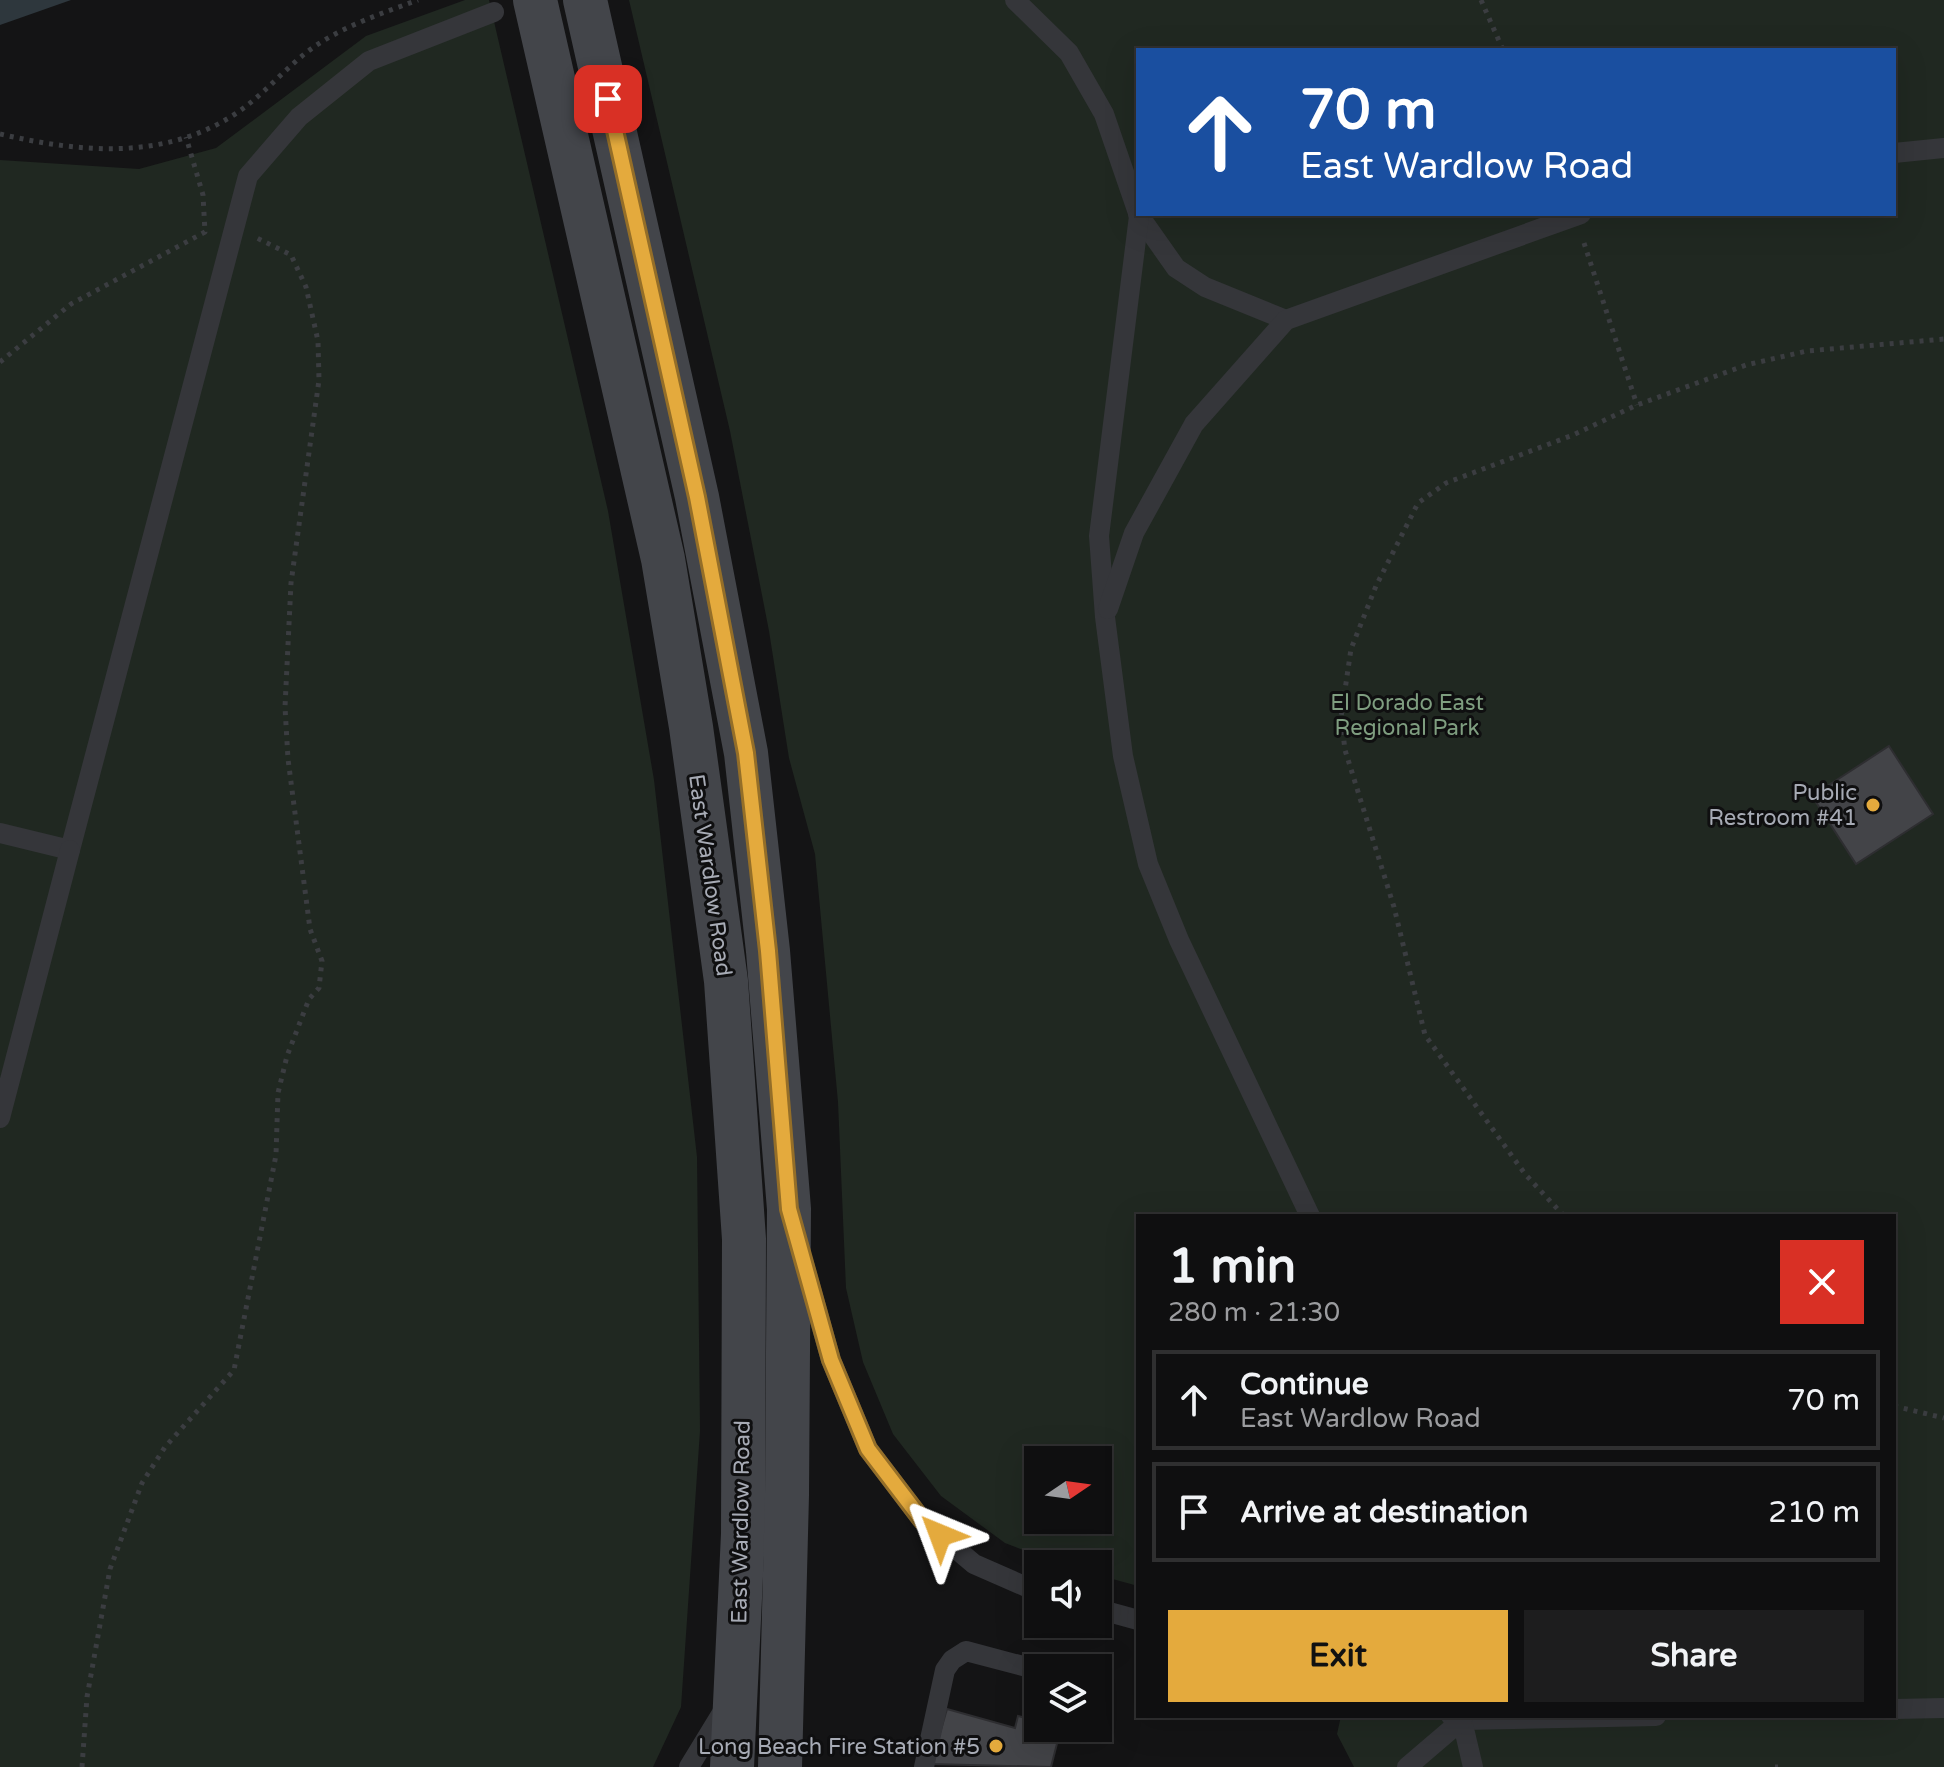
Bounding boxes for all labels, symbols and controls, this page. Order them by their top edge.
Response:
pin [574,65,642,133]
icon: arrive [586,77,630,121]
text: 70 m [1300,77,1436,144]
icon: ahead [1168,80,1272,184]
text: East Wardlow Road [1300,145,1633,188]
park label: El Dorado East Regional Park [1330,690,1484,741]
street label: East Wardlow Road [683,772,737,978]
place label: Public Restroom #41 [1708,780,1857,831]
marker: Public Restroom #41 [1864,796,1882,814]
text: 1 min [1168,1238,1296,1296]
button: close [1780,1240,1864,1324]
text: 280 m · 21:30 [1168,1297,1340,1328]
text: Continue [1240,1366,1369,1403]
icon: ahead [1172,1378,1216,1422]
text: 70 m [1787,1382,1860,1419]
text: East Wardlow Road [1240,1403,1481,1434]
street label: East Wardlow Road [726,1420,756,1624]
north arrow [1024,1446,1112,1534]
map controls [1024,1446,1112,1742]
icon: arrive [1172,1490,1216,1534]
position arrow [898,1493,982,1577]
text: Arrive at destination [1240,1494,1528,1531]
text: 210 m [1768,1494,1860,1531]
button: sound [1024,1550,1112,1638]
button: Exit [1168,1610,1508,1702]
button: Share [1524,1610,1864,1702]
button: layers [1024,1654,1112,1742]
place label: Long Beach Fire Station #5 [698,1734,980,1760]
marker: Long Beach Fire Station #5 [987,1737,1005,1755]

